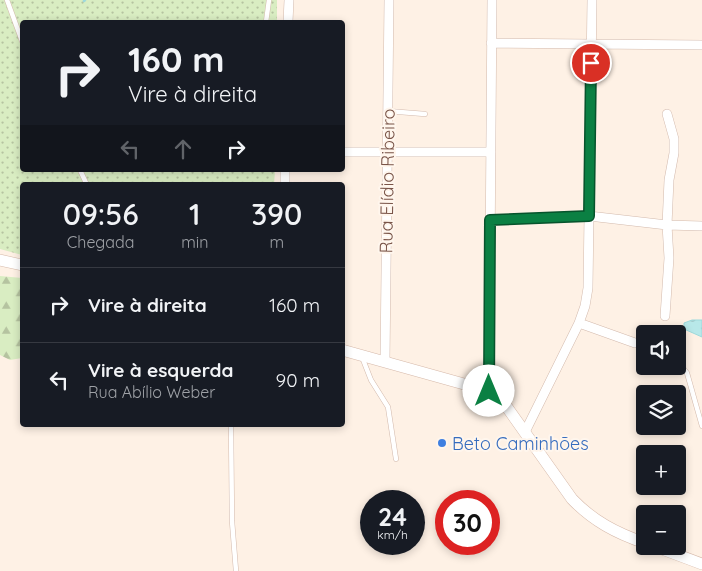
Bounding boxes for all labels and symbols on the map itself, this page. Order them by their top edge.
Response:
pin [570,42,612,84]
street label: Rua Elídio Ribeiro [374,108,400,254]
position arrow [462,364,514,416]
place label: Beto Caminhões [452,432,589,455]
marker: Beto Caminhões [436,437,448,449]
speed limit sign: 30 [435,490,500,555]

